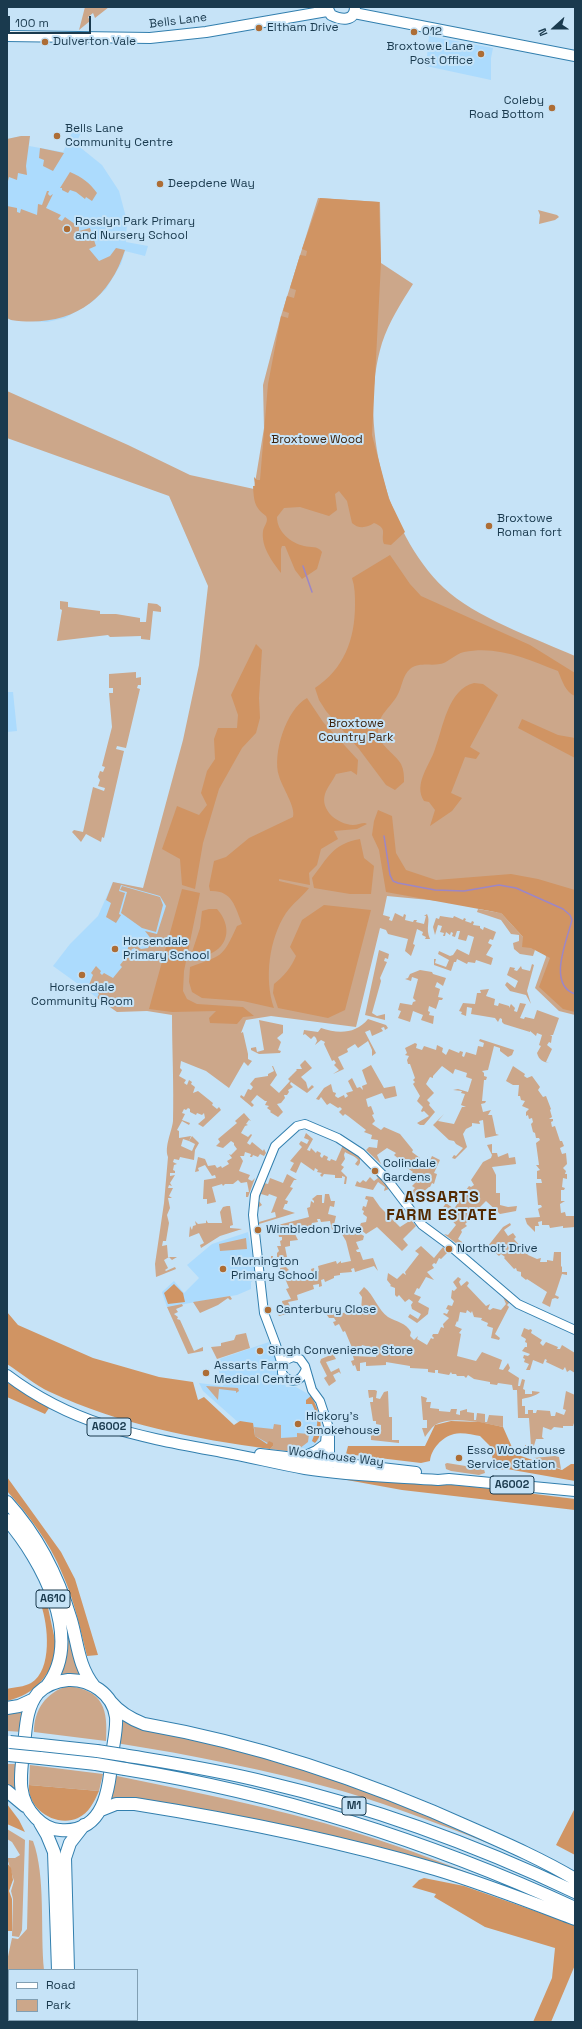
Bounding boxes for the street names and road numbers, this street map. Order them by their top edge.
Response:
street label: Bells Lane [148,10,208,32]
road number: A6002 [87,1418,131,1436]
street label: Woodhouse Way [287,1444,385,1470]
road number: A6002 [490,1476,534,1494]
road number: A610 [36,1590,70,1608]
road number: M1 [342,1797,366,1815]

